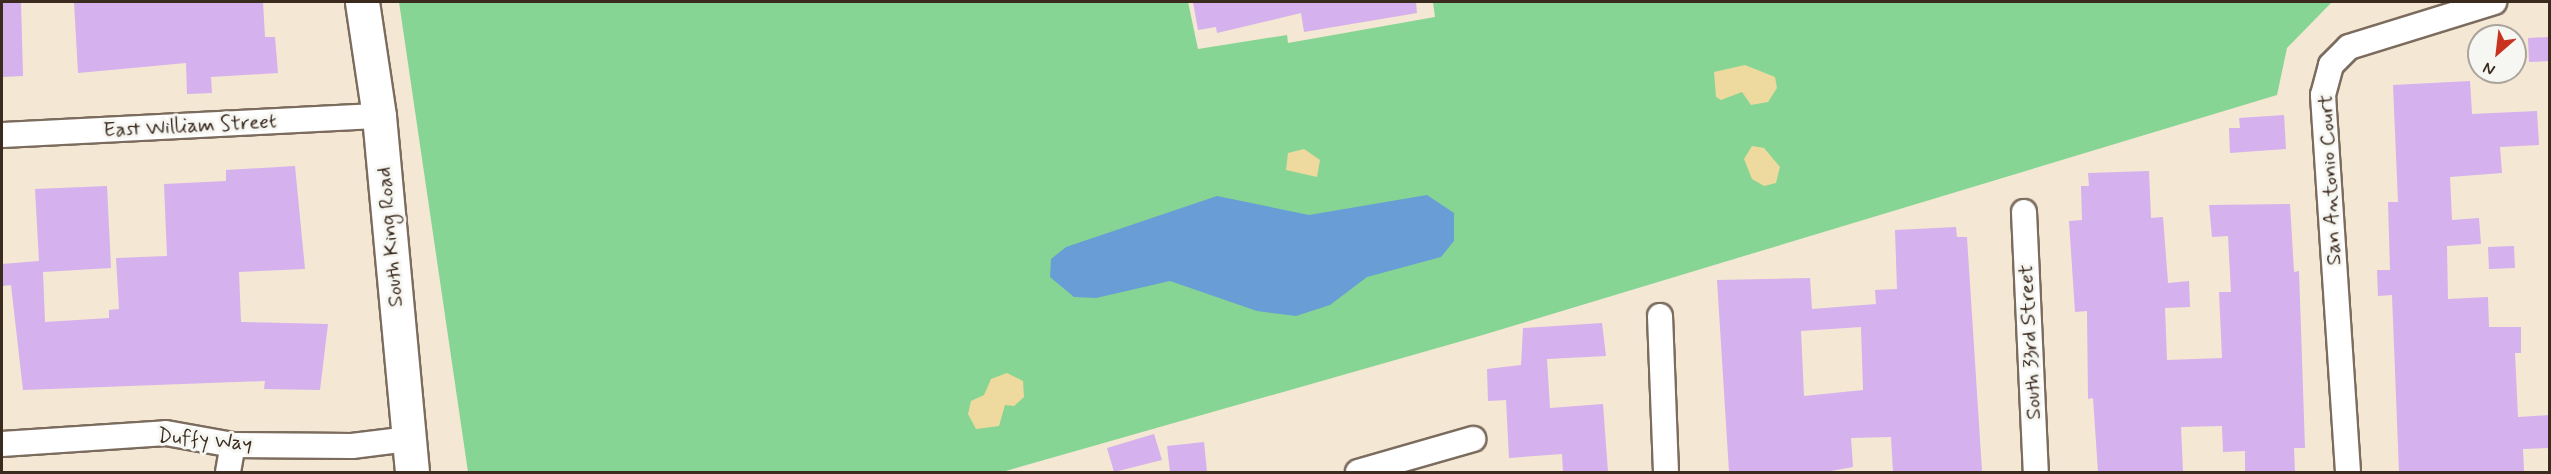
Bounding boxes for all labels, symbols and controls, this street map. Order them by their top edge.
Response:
north arrow [2467,24,2527,84]
text: N [2480,57,2499,80]
street label: San Antonio Court [2313,96,2347,264]
street label: East William Street [101,109,279,143]
street label: South King Road [371,166,409,308]
street label: South 33rd Street [2013,264,2047,420]
street label: Duffy Way [155,423,255,457]

